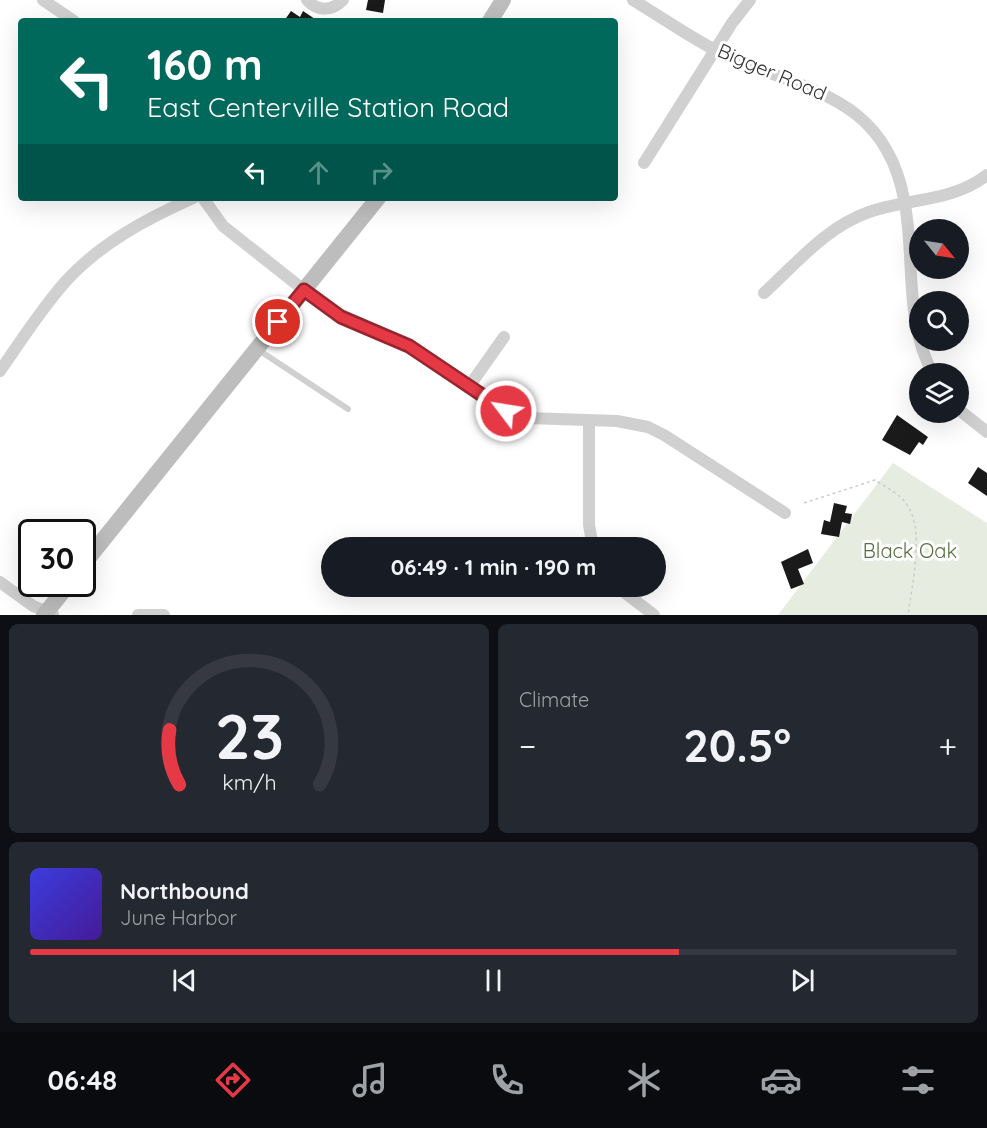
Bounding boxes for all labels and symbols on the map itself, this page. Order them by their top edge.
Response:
street label: Bigger Road [714,37,830,106]
north arrow [909,219,969,279]
pin [252,296,303,347]
position arrow [474,379,538,443]
speed limit sign: 30 [18,519,96,597]
park label: Black Oak [863,538,957,563]

